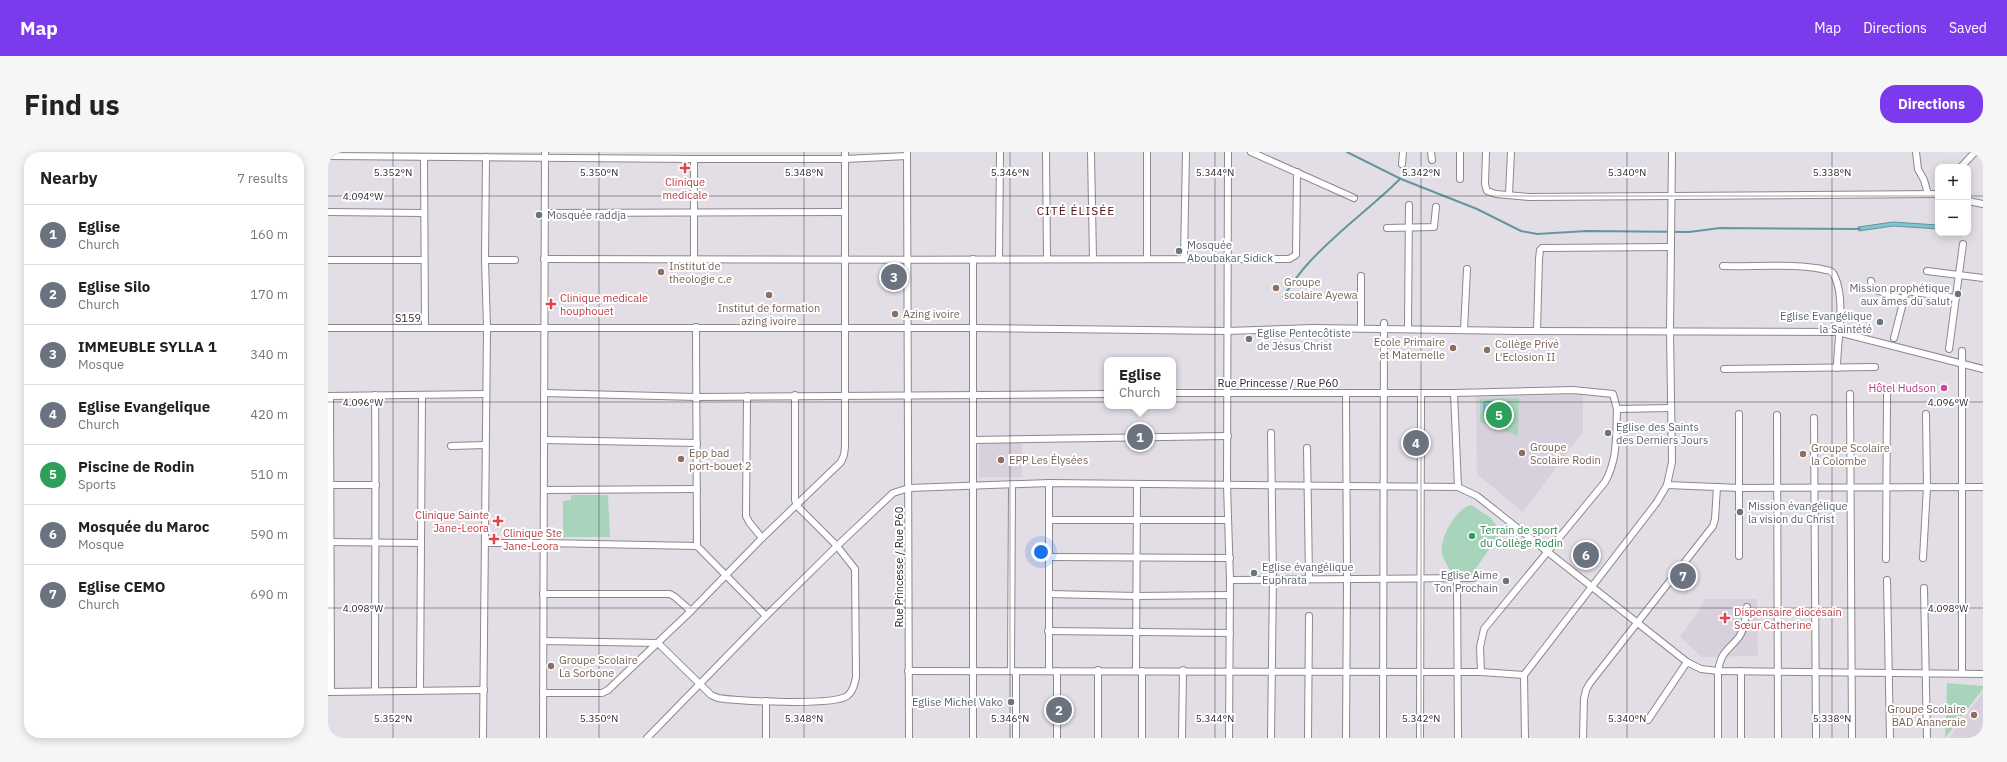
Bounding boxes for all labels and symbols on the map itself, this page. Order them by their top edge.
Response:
marker: Clinique medicale [679,162,691,174]
text: 5.352°N [374,166,412,179]
text: 5.350°N [580,166,618,179]
text: 5.348°N [785,166,823,179]
text: 5.346°N [991,166,1029,179]
text: 5.344°N [1196,166,1234,179]
text: 5.342°N [1402,166,1440,179]
text: 5.340°N [1608,166,1646,179]
text: 5.338°N [1813,166,1851,179]
place label: Clinique medicale [662,175,708,202]
text: 4.094°W [343,190,383,203]
district label: CITÉ ÉLISÉE [1037,203,1115,218]
place label: Mosquée raddja [547,208,626,222]
marker: Mosquée raddja [534,210,544,220]
place label: Mosquée Aboubakar Sidick [1187,238,1273,265]
marker: Mosquée Aboubakar Sidick [1174,246,1184,256]
place label: Institut de theologie c.e [669,259,732,286]
pin: 3 [881,262,907,292]
marker: Institut de theologie c.e [656,267,666,277]
place label: Groupe scolaire Ayewa [1284,275,1358,302]
place label: Mission prophétique aux âmes du salut [1849,281,1950,308]
marker: Groupe scolaire Ayewa [1271,283,1281,293]
marker: Mission prophétique aux âmes du salut [1953,289,1963,299]
marker: Institut de formation azing ivoire [764,290,774,300]
place label: Clinique medicale houphouet [560,291,648,318]
marker: Clinique medicale houphouet [545,298,557,310]
place label: Institut de formation azing ivoire [718,301,820,328]
place label: Azing ivoire [903,307,960,321]
marker: Azing ivoire [890,309,900,319]
place label: Eglise Evangélique la Saintété [1780,309,1872,336]
street label: S159 [395,311,421,325]
marker: Eglise Evangélique la Saintété [1875,317,1885,327]
place label: Eglise Pentecôtiste de Jésus Christ [1257,326,1351,353]
marker: Eglise Pentecôtiste de Jésus Christ [1244,334,1254,344]
place label: Ecole Primaire et Maternelle [1374,335,1445,362]
place label: Collège Privé L'Eclosion II [1495,337,1559,364]
marker: Ecole Primaire et Maternelle [1448,343,1458,353]
marker: Collège Privé L'Eclosion II [1482,345,1492,355]
street label: Rue Princesse / Rue P60 [1218,376,1338,390]
place label: Hôtel Hudson [1868,381,1936,395]
marker: Hôtel Hudson [1939,383,1949,393]
text: 4.096°W [343,396,383,409]
text: 4.096°W [1928,396,1968,409]
pin: 5 [1486,400,1512,430]
place label: Eglise des Saints des Derniers Jours [1616,420,1708,447]
pin: 1 [1127,422,1153,452]
pin: 4 [1403,428,1429,458]
marker: Eglise des Saints des Derniers Jours [1603,428,1613,438]
place label: Groupe Scolaire Rodin [1530,440,1601,467]
place label: Groupe Scolaire la Colombe [1811,441,1890,468]
place label: Epp bad port-bouet 2 [689,446,752,473]
marker: Groupe Scolaire Rodin [1517,448,1527,458]
marker: Groupe Scolaire la Colombe [1798,449,1808,459]
place label: EPP Les Élysées [1009,453,1088,467]
marker: Epp bad port-bouet 2 [676,454,686,464]
marker: EPP Les Élysées [996,455,1006,465]
place label: Mission évangélique la vision du Christ [1748,499,1848,526]
street label: Rue Princesse / Rue P60 [892,507,906,627]
marker: Mission évangélique la vision du Christ [1735,507,1745,517]
place label: Clinique Sainte Jane-Leora [415,508,489,535]
marker: Clinique Sainte Jane-Leora [492,515,504,527]
place label: Terrain de sport du Collège Rodin [1480,523,1563,550]
place label: Clinique Ste Jane-Leora [503,526,562,553]
marker: Terrain de sport du Collège Rodin [1467,531,1477,541]
marker: Clinique Ste Jane-Leora [488,533,500,545]
pin: 6 [1573,540,1599,570]
your location [1031,542,1051,562]
place label: Eglise évangélique Euphrata [1262,560,1353,587]
pin: 7 [1670,561,1696,591]
marker: Eglise évangélique Euphrata [1249,568,1259,578]
place label: Eglise Aime Ton Prochain [1434,568,1498,595]
marker: Eglise Aime Ton Prochain [1501,576,1511,586]
text: 4.098°W [343,602,383,615]
text: 4.098°W [1928,602,1968,615]
place label: Dispensaire diocésain Sœur Catherine [1734,605,1842,632]
marker: Dispensaire diocésain Sœur Catherine [1719,612,1731,624]
place label: Groupe Scolaire La Sorbone [559,653,638,680]
marker: Groupe Scolaire La Sorbone [546,661,556,671]
place label: Eglise Michel Vako [912,695,1003,709]
pin: 2 [1046,695,1072,725]
marker: Eglise Michel Vako [1006,697,1016,707]
place label: Groupe Scolaire BAD Ananeraie [1887,702,1966,729]
marker: Groupe Scolaire BAD Ananeraie [1969,710,1979,720]
text: 5.352°N [374,712,412,725]
text: 5.350°N [580,712,618,725]
text: 5.348°N [785,712,823,725]
text: 5.346°N [991,712,1029,725]
text: 5.344°N [1196,712,1234,725]
text: 5.342°N [1402,712,1440,725]
text: 5.340°N [1608,712,1646,725]
text: 5.338°N [1813,712,1851,725]

